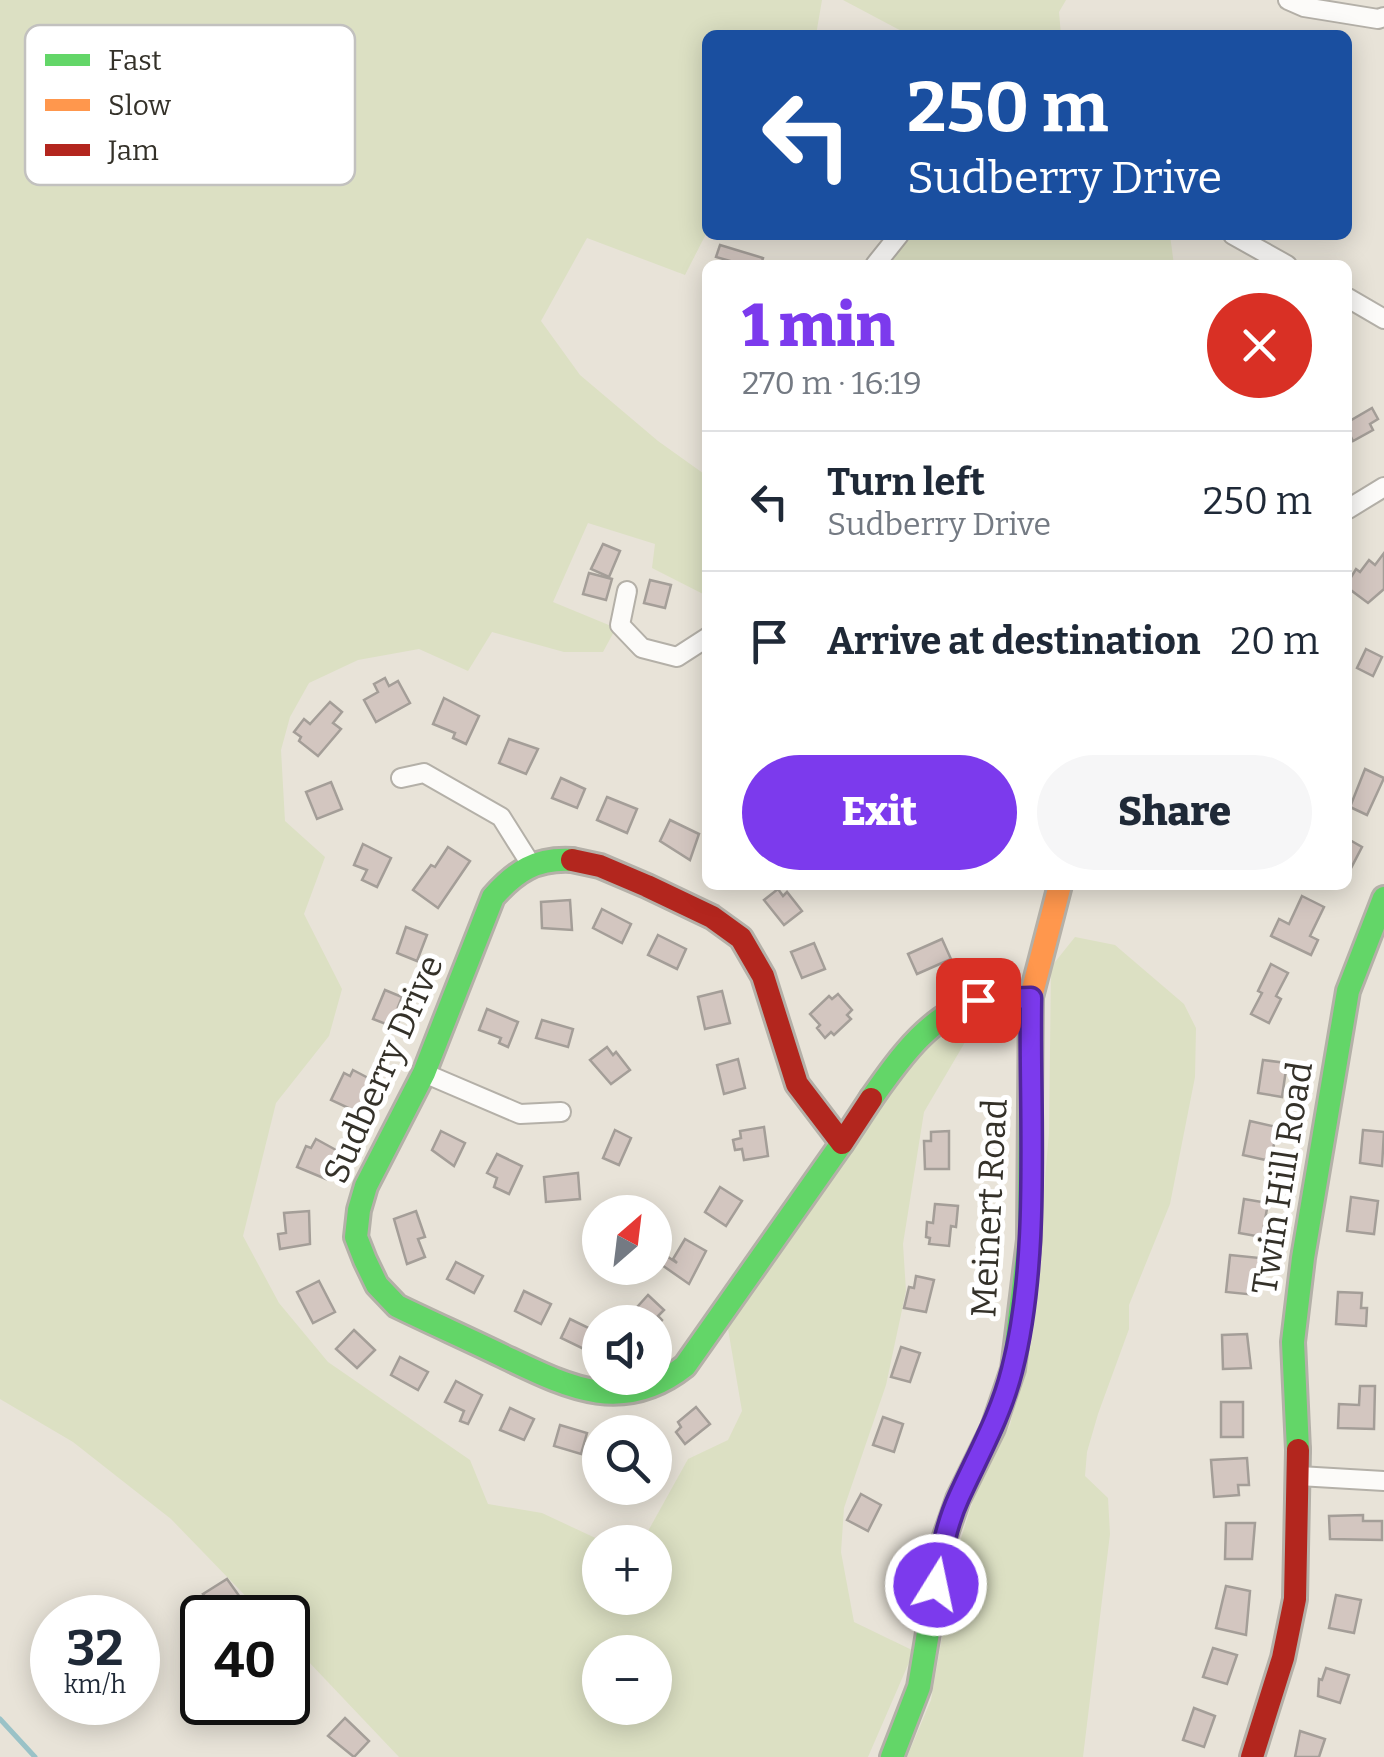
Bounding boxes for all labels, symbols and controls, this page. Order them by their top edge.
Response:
legend [25,25,355,185]
text: Fast [108,44,162,77]
text: 250 m [907,66,1109,150]
icon: left [742,70,872,200]
text: Slow [108,89,171,122]
text: Jam [107,134,159,167]
text: Sudberry Drive [907,151,1222,205]
text: 1 min [742,290,895,362]
button: close [1207,293,1312,398]
text: 270 m · 16:19 [742,364,922,402]
text: Turn left [827,459,985,505]
icon: left [742,474,797,529]
text: 250 m [1203,478,1312,524]
text: Sudberry Drive [827,505,1051,543]
icon: arrive [742,614,797,669]
text: Arrive at destination [827,618,1200,664]
text: 20 m [1230,618,1319,664]
button: Exit [742,755,1017,870]
button: Share [1037,755,1312,870]
street label: Sudberry Drive [314,949,452,1189]
pin [936,958,1021,1043]
icon: arrive [951,973,1006,1028]
street label: Twin Hill Road [1243,1059,1321,1297]
street label: Meinert Road [962,1098,1016,1318]
north arrow [582,1195,672,1285]
map controls [582,1195,672,1725]
button: sound [582,1305,672,1395]
button: search [582,1415,672,1505]
button: + [582,1525,672,1615]
position arrow [884,1533,988,1637]
speed limit sign: 40 [180,1595,310,1725]
text: 32 [67,1618,123,1678]
button: − [582,1635,672,1725]
text: km/h [64,1670,126,1700]

